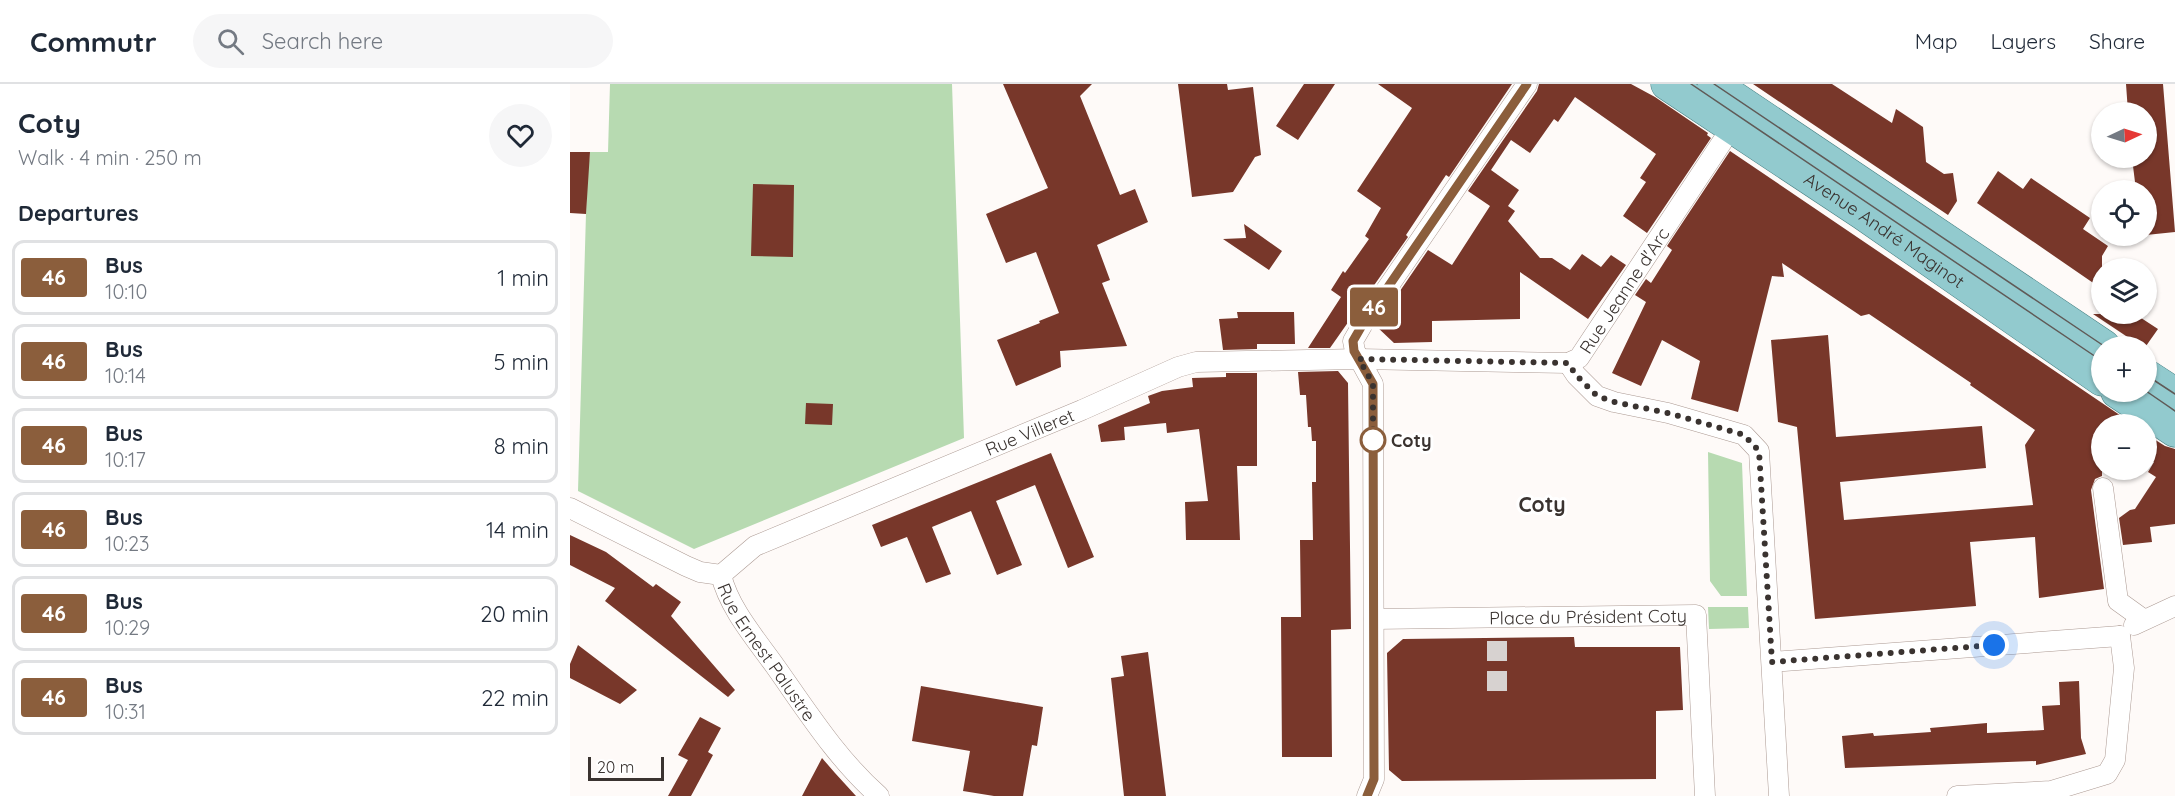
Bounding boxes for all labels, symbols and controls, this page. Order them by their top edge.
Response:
search box [193,14,613,68]
text: Commutr [30,24,157,59]
icon: search [214,25,247,58]
text: Search here [262,27,383,55]
text: Map [1915,28,1958,54]
text: Layers [1991,28,2056,54]
text: Share [2089,28,2145,54]
north arrow [2091,102,2157,168]
map controls [2091,102,2157,480]
button: heart [489,104,552,167]
text: Coty [18,105,81,140]
text: Walk · 4 min · 250 m [18,145,202,170]
street label: Avenue André Maginot [1800,167,1969,293]
button: locate [2091,180,2157,246]
text: Departures [18,199,139,227]
street label: Rue Jeanne d'Arc [1574,223,1674,358]
text: Bus [105,251,143,279]
button: layers [2091,258,2157,324]
text: 46 [42,264,66,290]
text: 1 min [497,264,549,292]
text: 10:10 [105,279,147,304]
line badge: 46 [1347,288,1401,326]
text: 46 [1362,294,1386,320]
text: Bus [105,335,143,363]
button: + [2091,336,2157,402]
text: 46 [42,348,66,374]
text: 5 min [494,348,549,376]
text: 10:14 [105,363,146,388]
street label: Rue Villeret [982,403,1077,461]
button: − [2091,414,2157,480]
text: Bus [105,419,143,447]
marker: Coty [1360,427,1386,453]
place label: Coty [1391,429,1431,452]
text: 46 [42,432,66,458]
text: 8 min [494,432,549,460]
text: 10:17 [105,447,146,472]
district label: Coty [1518,491,1566,517]
text: Bus [105,503,143,531]
text: 46 [42,516,66,542]
text: 14 min [486,516,549,544]
text: 10:23 [105,531,150,556]
street label: Rue Ernest Palustre [713,580,821,725]
text: Bus [105,587,143,615]
text: 46 [42,600,66,626]
text: 20 min [480,600,549,628]
street label: Place du Président Coty [1489,604,1687,629]
text: 10:29 [105,615,150,640]
your location [1979,630,2009,660]
text: Bus [105,671,143,699]
text: 46 [42,684,66,710]
text: 22 min [481,684,549,712]
text: 10:31 [105,699,146,724]
scale bar [588,754,664,782]
text: 20 m [597,757,634,777]

